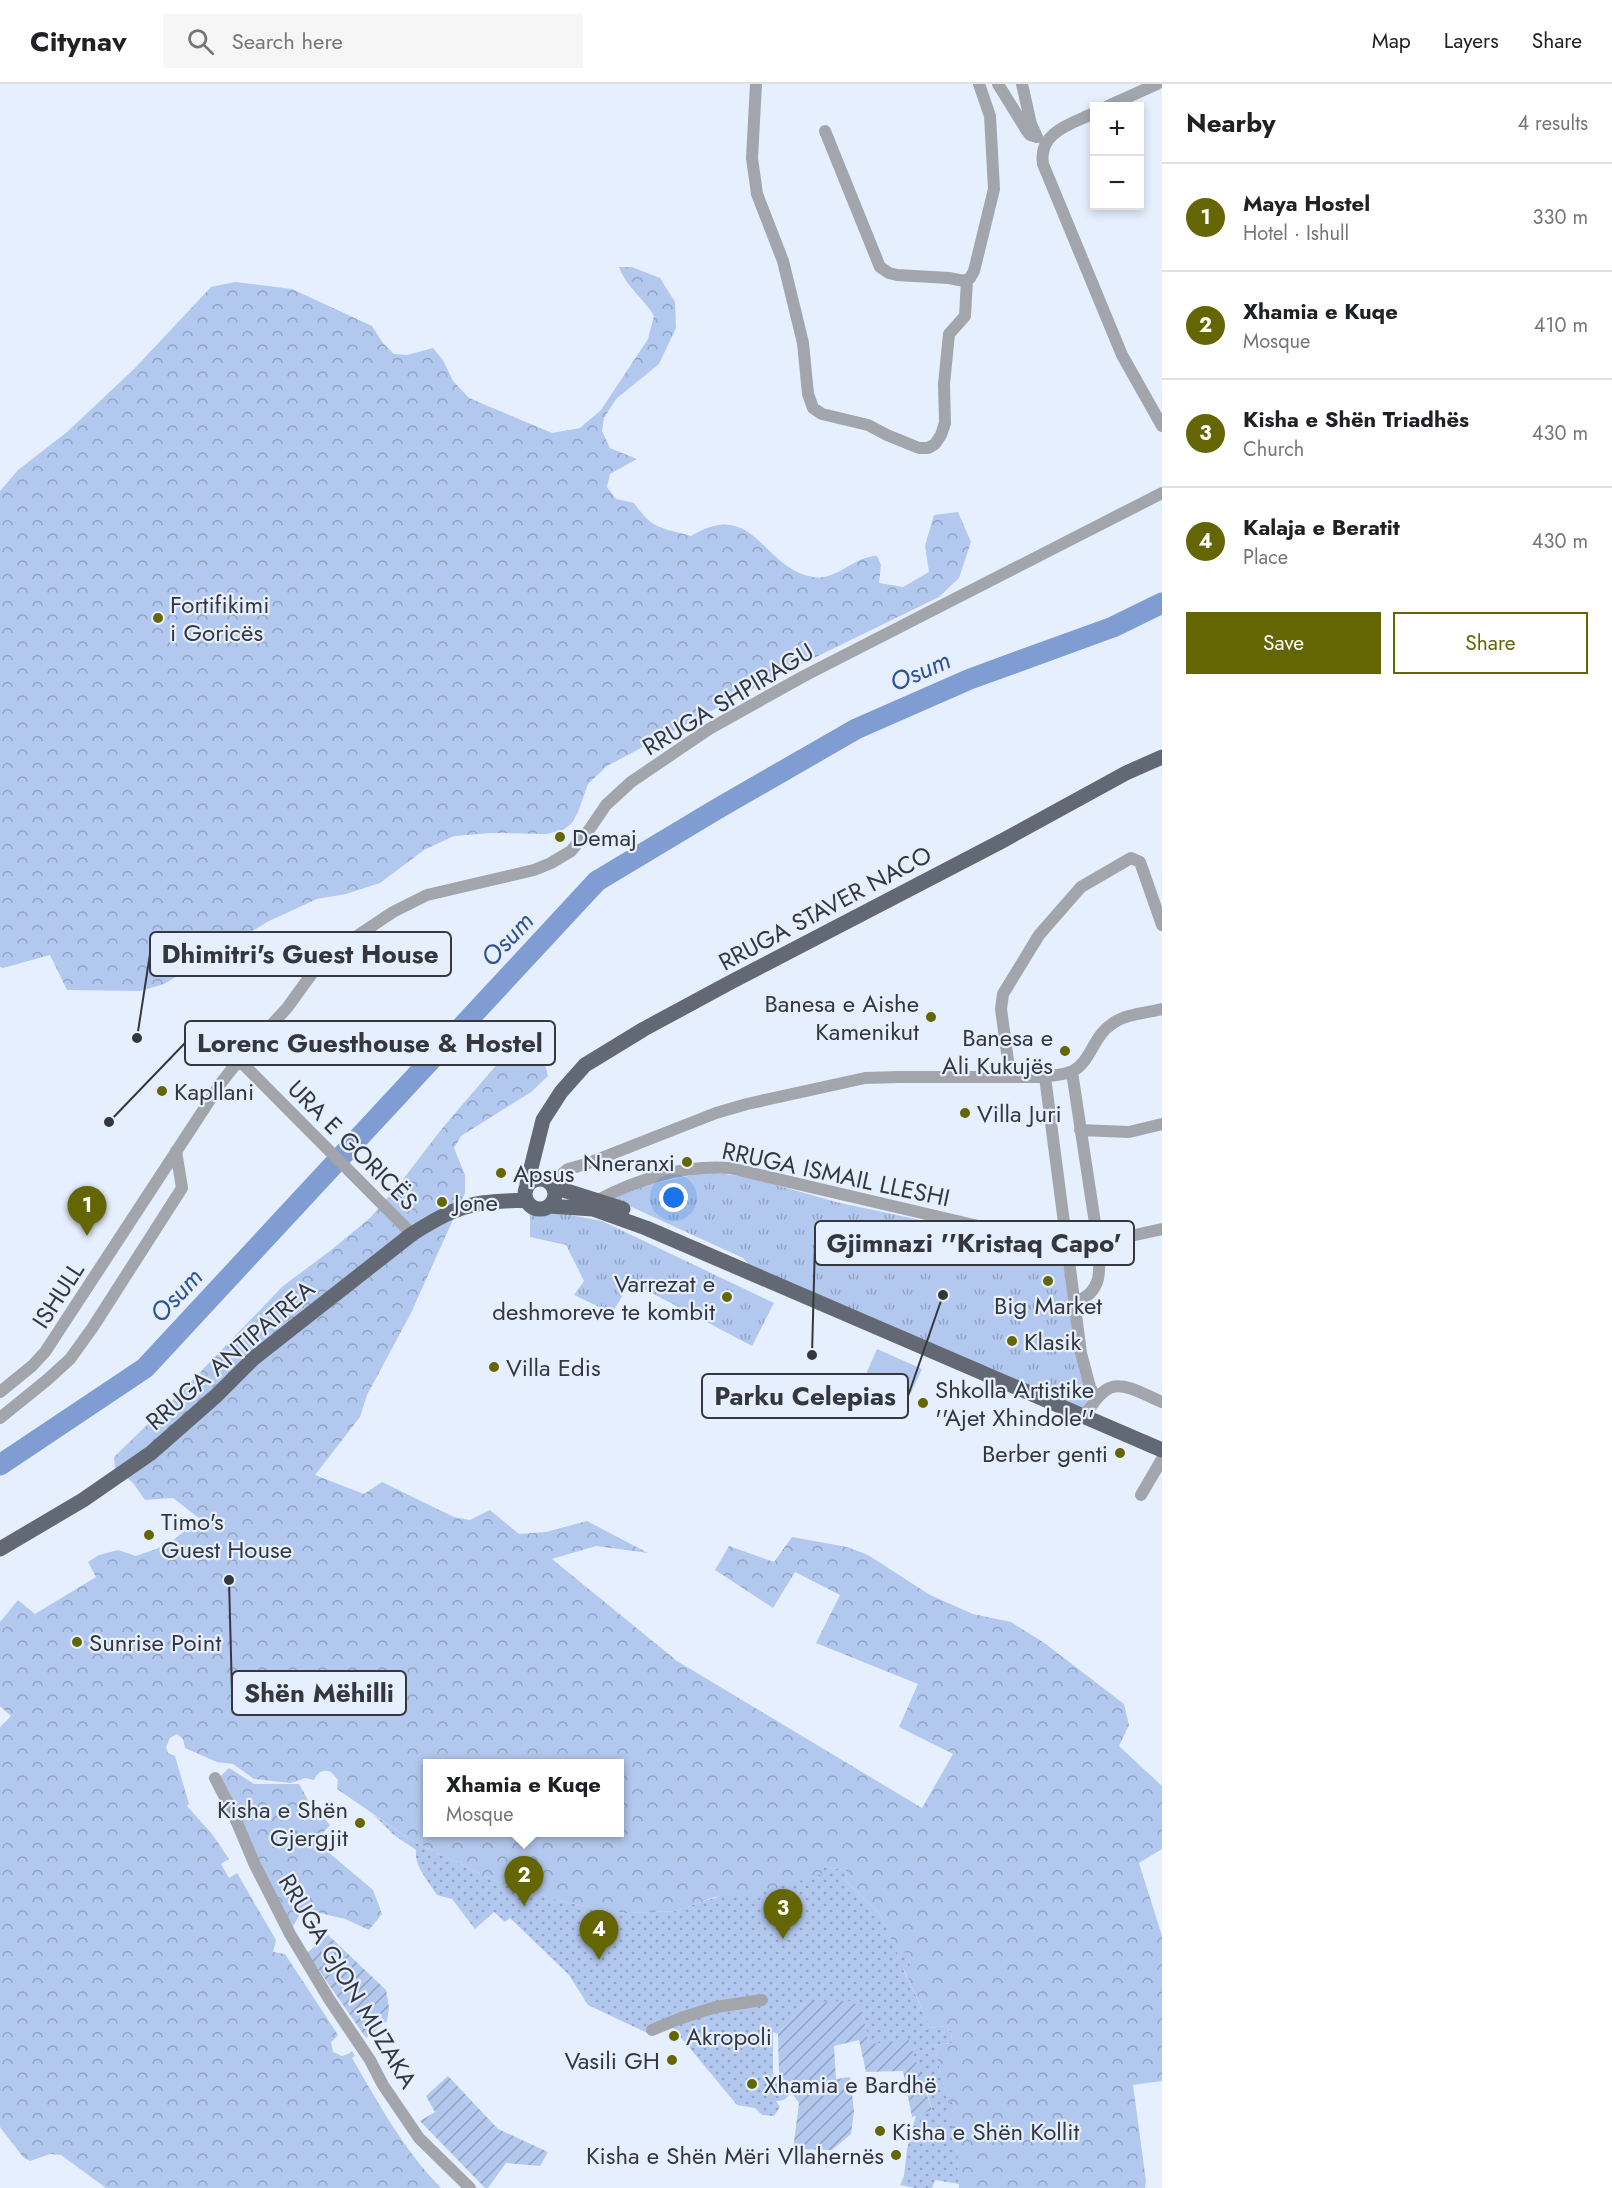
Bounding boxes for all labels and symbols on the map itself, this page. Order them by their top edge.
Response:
place label: Fortifikimi i Goricës [170,587,269,650]
marker: Fortifikimi i Goricës [151,611,165,625]
street label: RRUGA SHPIRAGU [636,634,820,764]
water label: Osum [883,641,957,701]
place label: Demaj [572,820,637,855]
marker: Demaj [553,830,567,844]
street label: RRUGA STAVER NACO [712,837,938,979]
water label: Osum [472,903,542,975]
callout: Dhimitri's Guest House [150,932,451,976]
text: Dhimitri's Guest House [161,935,439,973]
place label: Banesa e Aishe Kamenikut [764,986,919,1049]
marker: Banesa e Aishe Kamenikut [924,1010,938,1024]
place label: Banesa e Ali Kukujës [942,1020,1053,1083]
callout: Lorenc Guesthouse & Hostel [185,1021,555,1065]
text: Lorenc Guesthouse & Hostel [197,1024,543,1062]
marker: Banesa e Ali Kukujës [1058,1044,1072,1058]
street label: URA E GORICËS [280,1072,426,1218]
place label: Kapllani [174,1074,254,1109]
marker: Kapllani [155,1084,169,1098]
place label: Villa Juri [977,1096,1062,1131]
marker: Villa Juri [958,1106,972,1120]
street label: RRUGA ISMAIL LLESHI [719,1133,953,1215]
place label: Nneranxi [583,1145,675,1180]
marker: Nneranxi [680,1155,694,1169]
place label: Apsus [513,1156,574,1191]
marker: Apsus [494,1166,508,1180]
your location [659,1183,688,1212]
place label: Jone [451,1185,498,1220]
pin: 1 [68,1186,106,1236]
marker: Jone [435,1195,449,1209]
callout: Gjimnazi ''Kristaq Capo' [815,1221,1134,1265]
text: Gjimnazi ''Kristaq Capo' [826,1224,1122,1262]
street label: ISHULL [23,1255,93,1335]
water label: Osum [141,1259,211,1331]
place label: Varrezat e deshmoreve te kombit [492,1266,715,1329]
street label: RRUGA ANTIPATREA [138,1272,322,1438]
marker: Big Market [1041,1274,1055,1288]
place label: Big Market [994,1288,1102,1323]
marker: Varrezat e deshmoreve te kombit [720,1290,734,1304]
place label: Klasik [1024,1324,1082,1359]
marker: Klasik [1005,1334,1019,1348]
place label: Villa Edis [506,1350,601,1385]
marker: Villa Edis [487,1360,501,1374]
place label: Shkolla Artistike ''Ajet Xhindole'' [935,1372,1095,1435]
callout: Parku Celepias [702,1374,908,1418]
text: Parku Celepias [714,1377,896,1415]
marker: Shkolla Artistike ''Ajet Xhindole'' [916,1396,930,1410]
place label: Berber genti [982,1436,1108,1471]
marker: Berber genti [1113,1446,1127,1460]
place label: Timo's Guest House [161,1504,292,1567]
marker: Timo's Guest House [142,1528,156,1542]
place label: Sunrise Point [89,1625,221,1660]
marker: Sunrise Point [70,1635,84,1649]
callout: Shën Mëhilli [232,1671,406,1715]
text: Shën Mëhilli [244,1674,394,1712]
place label: Kisha e Shën Gjergjit [217,1792,348,1855]
marker: Kisha e Shën Gjergjit [353,1816,367,1830]
pin: 2 [504,1856,544,1906]
street label: RRUGA GJON MUZAKA [270,1867,426,2095]
pin: 3 [764,1890,802,1939]
pin: 4 [580,1910,618,1960]
place label: Akropoli [686,2019,772,2054]
marker: Akropoli [667,2029,681,2043]
place label: Vasili GH [564,2043,660,2078]
marker: Vasili GH [665,2053,679,2067]
place label: Xhamia e Bardhë [764,2067,937,2102]
marker: Xhamia e Bardhë [745,2077,759,2091]
place label: Kisha e Shën Kollit [892,2114,1080,2149]
marker: Kisha e Shën Kollit [873,2124,887,2138]
place label: Kisha e Shën Mëri Vllahernës [586,2138,884,2173]
marker: Kisha e Shën Mëri Vllahernës [889,2148,903,2162]

